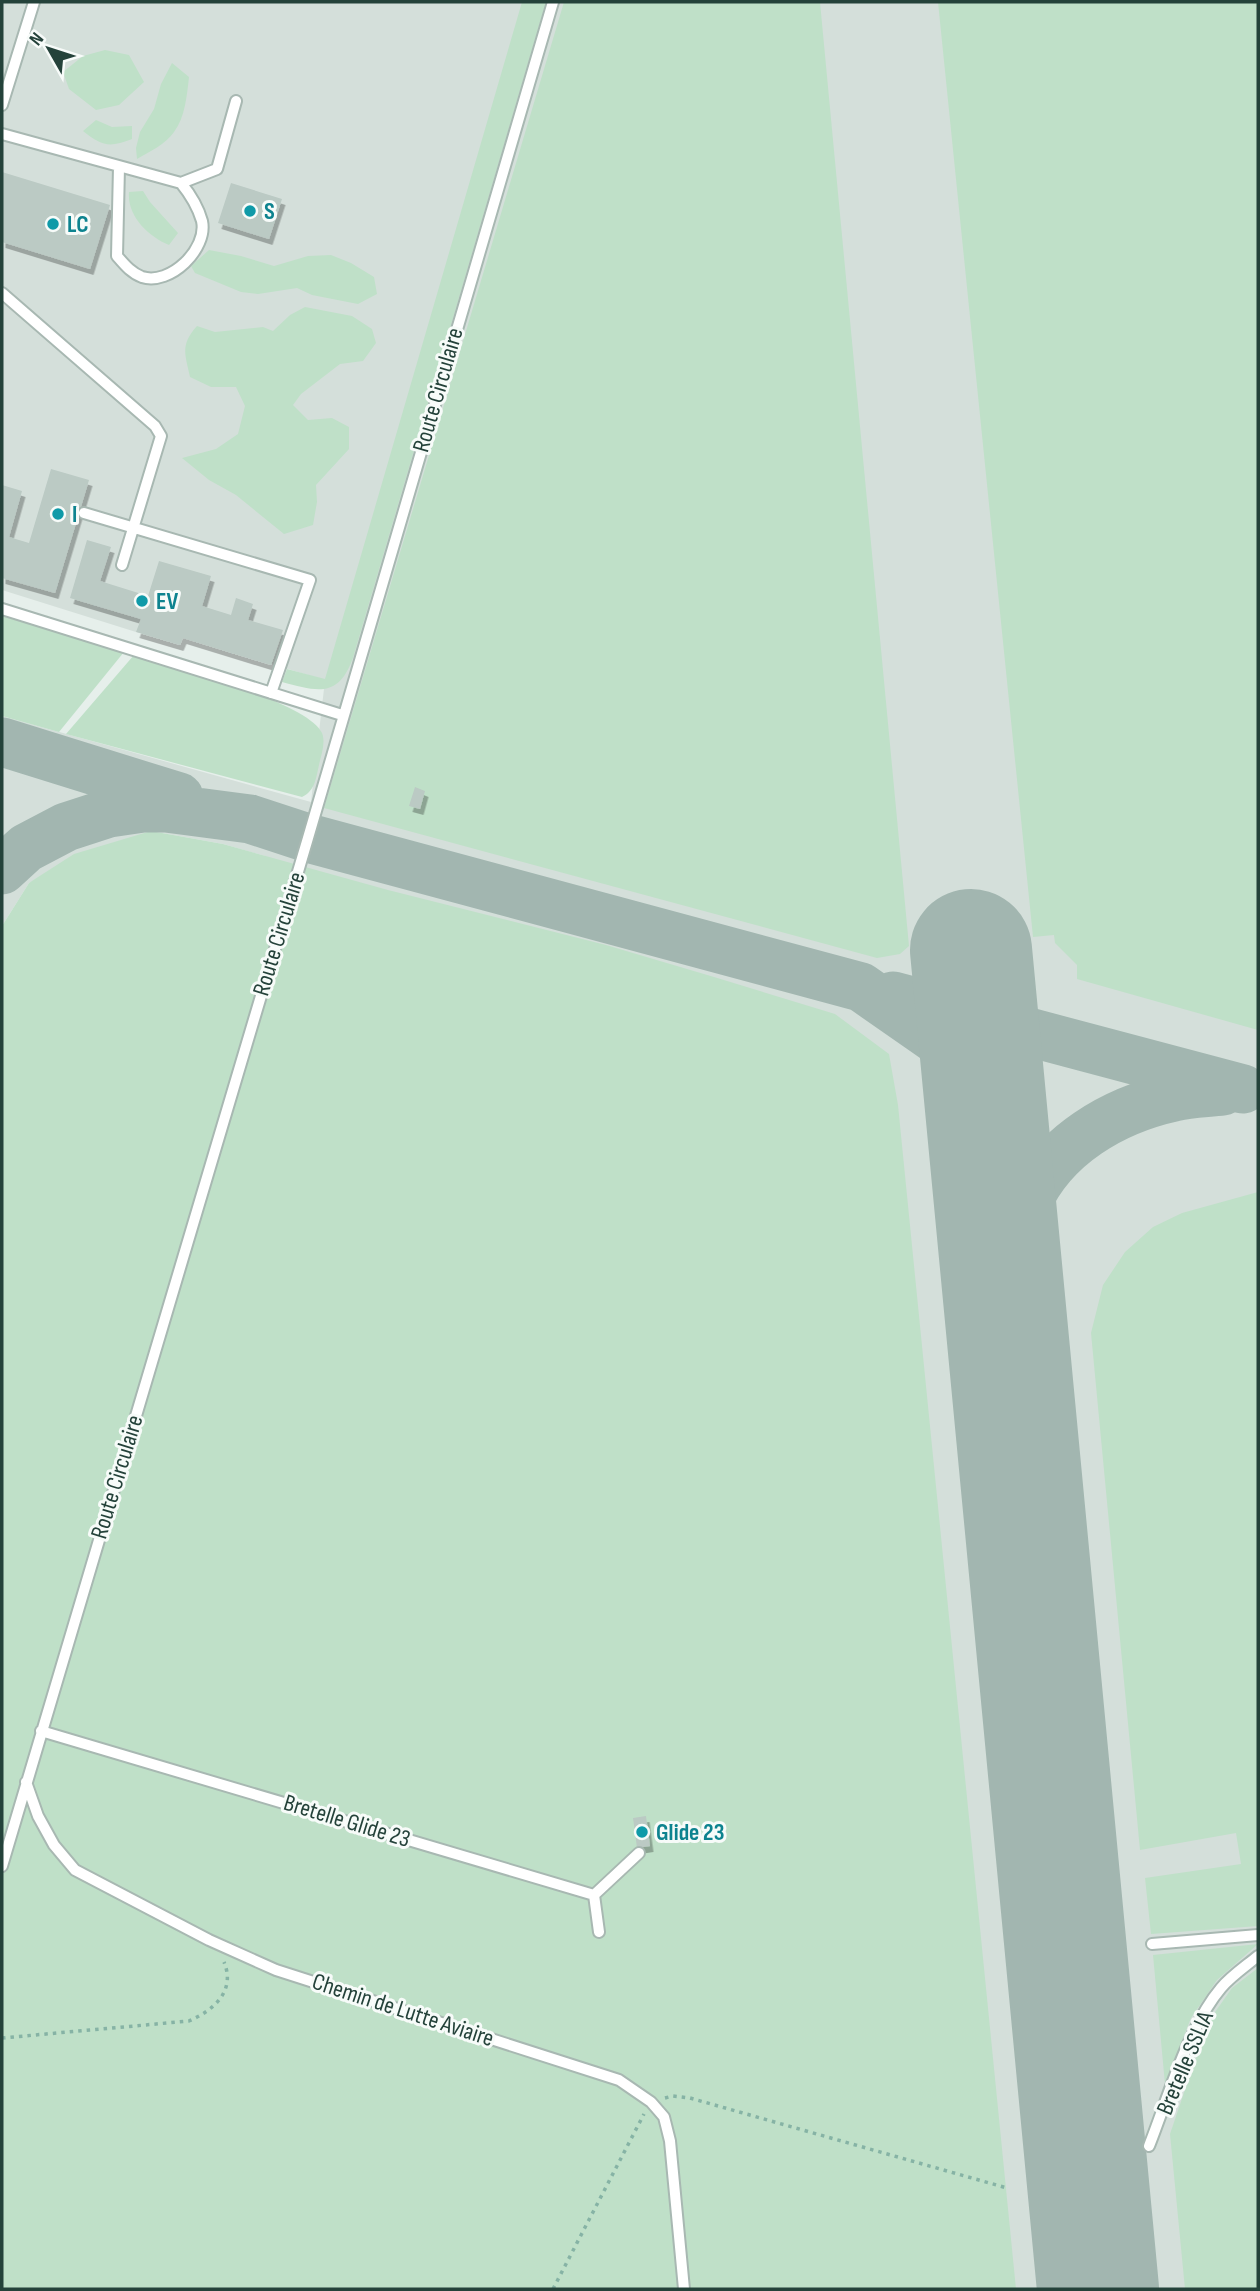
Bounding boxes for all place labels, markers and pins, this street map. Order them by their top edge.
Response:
place label: S [264,197,275,226]
marker: S [242,203,258,219]
place label: LC [67,210,88,239]
marker: LC [45,216,61,232]
place label: I [72,500,77,529]
marker: I [50,506,66,522]
place label: EV [156,587,178,616]
marker: EV [134,593,150,609]
place label: Glide 23 [656,1818,724,1847]
marker: Glide 23 [634,1824,650,1840]

